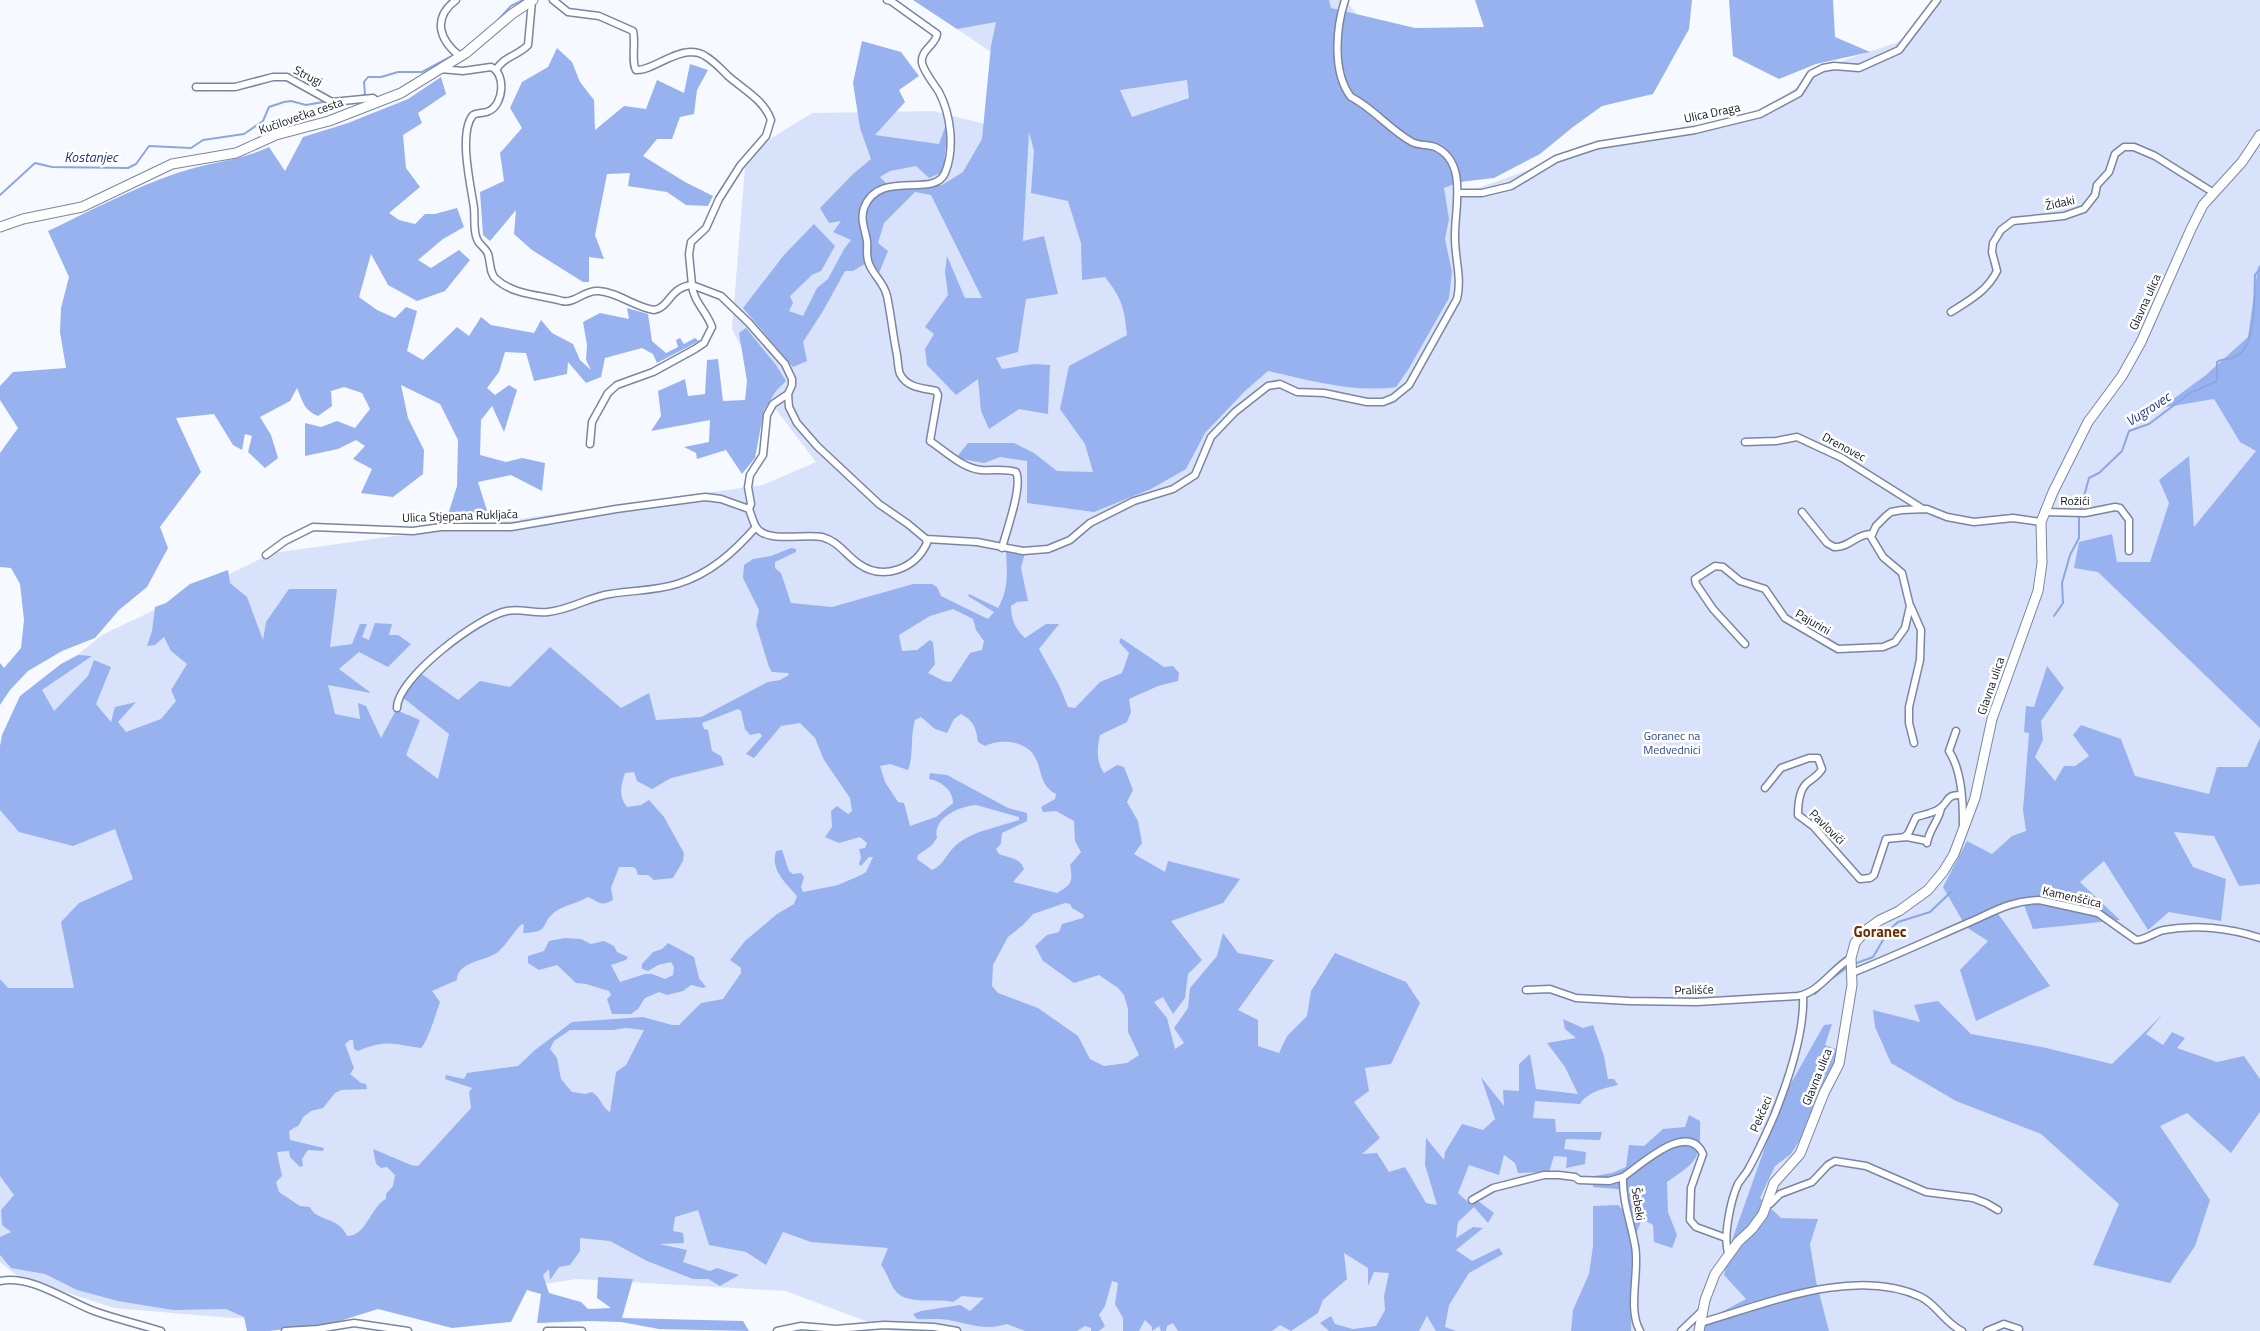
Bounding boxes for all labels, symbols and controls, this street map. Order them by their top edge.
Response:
street label: Strugi [291,60,326,91]
street label: Kučilovečka cesta [256,92,346,139]
street label: Ulica Draga [1682,97,1742,128]
water label: Kostanjec [64,146,119,167]
street label: Židaki [2043,190,2076,215]
street label: Glavna ulica [2124,271,2165,333]
water label: Vugrovec [2121,385,2176,431]
street label: Drenovec [1819,427,1870,466]
street label: Rožići [2060,491,2090,510]
street label: Ulica Stjepana Rukljača [402,504,518,527]
street label: Pajurini [1792,604,1834,639]
street label: Glavna ulica [1972,654,2009,717]
park label: Goranec na Medvednici [1643,726,1701,759]
street label: Pavlovići [1805,805,1850,849]
street label: Kamenščica [2041,881,2104,913]
district label: Goranec [1853,920,1907,943]
street label: Prališće [1674,979,1714,1000]
street label: Glavna ulica [1796,1045,1837,1108]
street label: Pekčeci [1744,1093,1777,1135]
street label: Šebeki [1627,1186,1650,1222]

